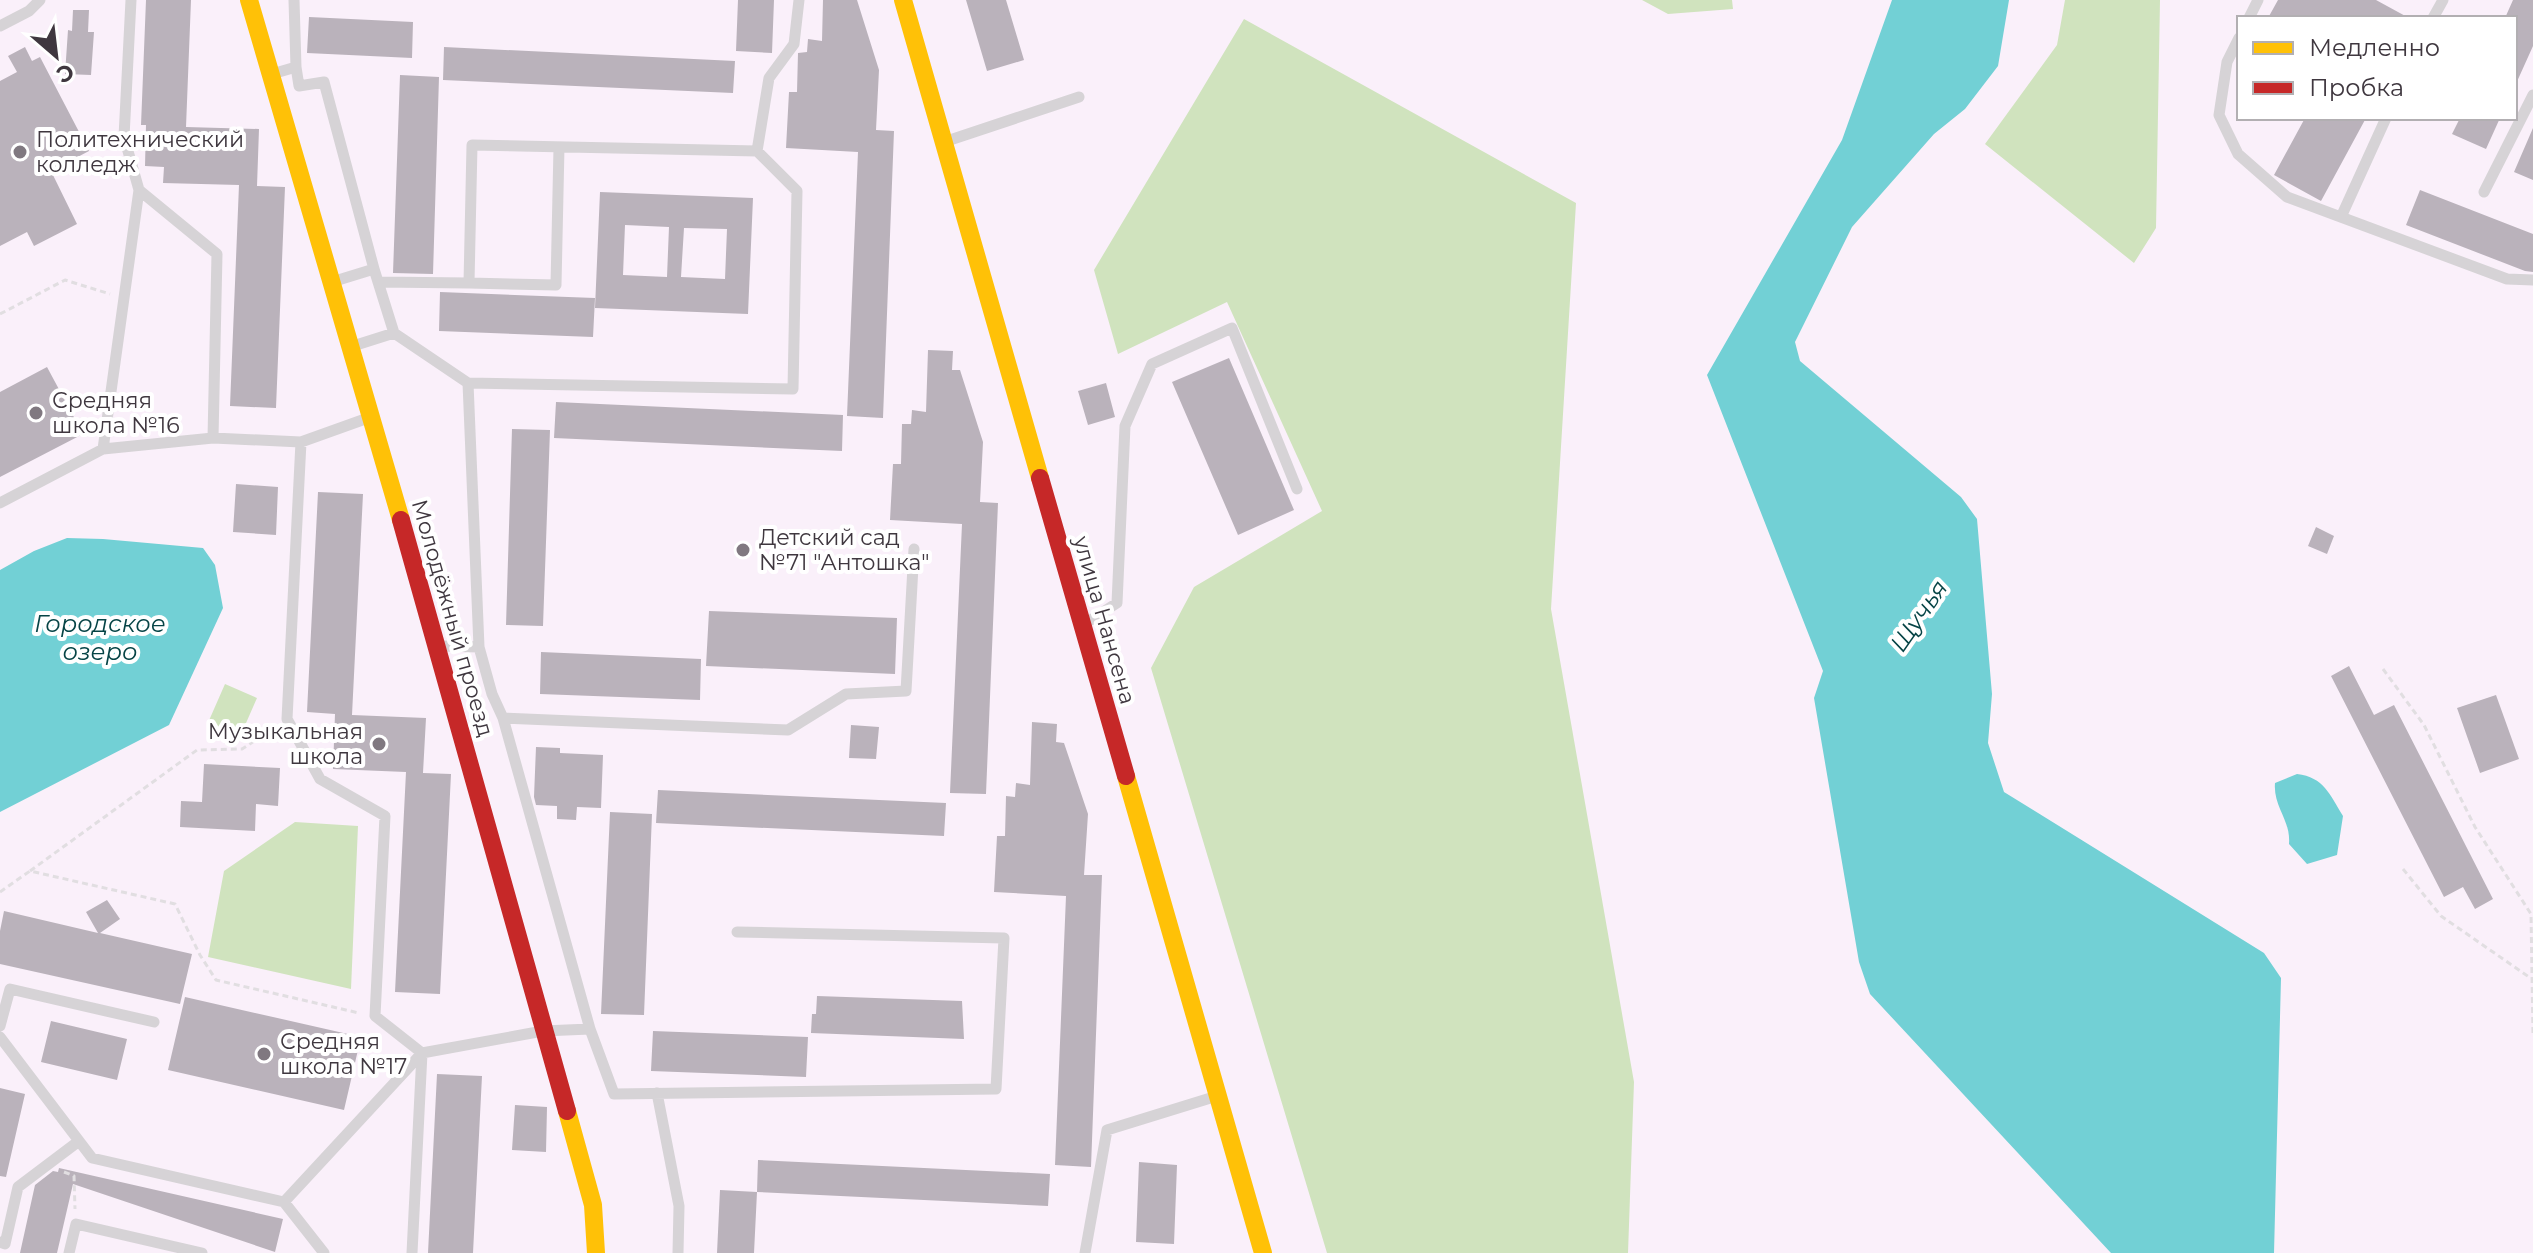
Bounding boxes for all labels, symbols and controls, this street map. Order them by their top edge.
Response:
north arrow [16,16,96,96]
legend [2237,16,2517,120]
text: Медленно [2309,33,2440,62]
text: С [52,58,79,89]
text: Пробка [2309,73,2404,102]
place label: Политехнический колледж [36,126,244,178]
marker: Политехнический колледж [11,143,29,161]
place label: Средняя школа №16 [52,387,180,439]
marker: Средняя школа №16 [27,404,45,422]
street label: Молодёжный проезд [406,497,499,740]
place label: Детский сад №71 "Антошка" [759,524,930,576]
street label: улица Нансена [1067,532,1141,707]
marker: Детский сад №71 "Антошка" [734,541,752,559]
water label: Щучья [1884,574,1954,657]
water label: Городское озеро [34,609,166,666]
place label: Музыкальная школа [208,718,363,770]
marker: Музыкальная школа [370,735,388,753]
place label: Средняя школа №17 [280,1028,407,1080]
marker: Средняя школа №17 [255,1045,273,1063]

